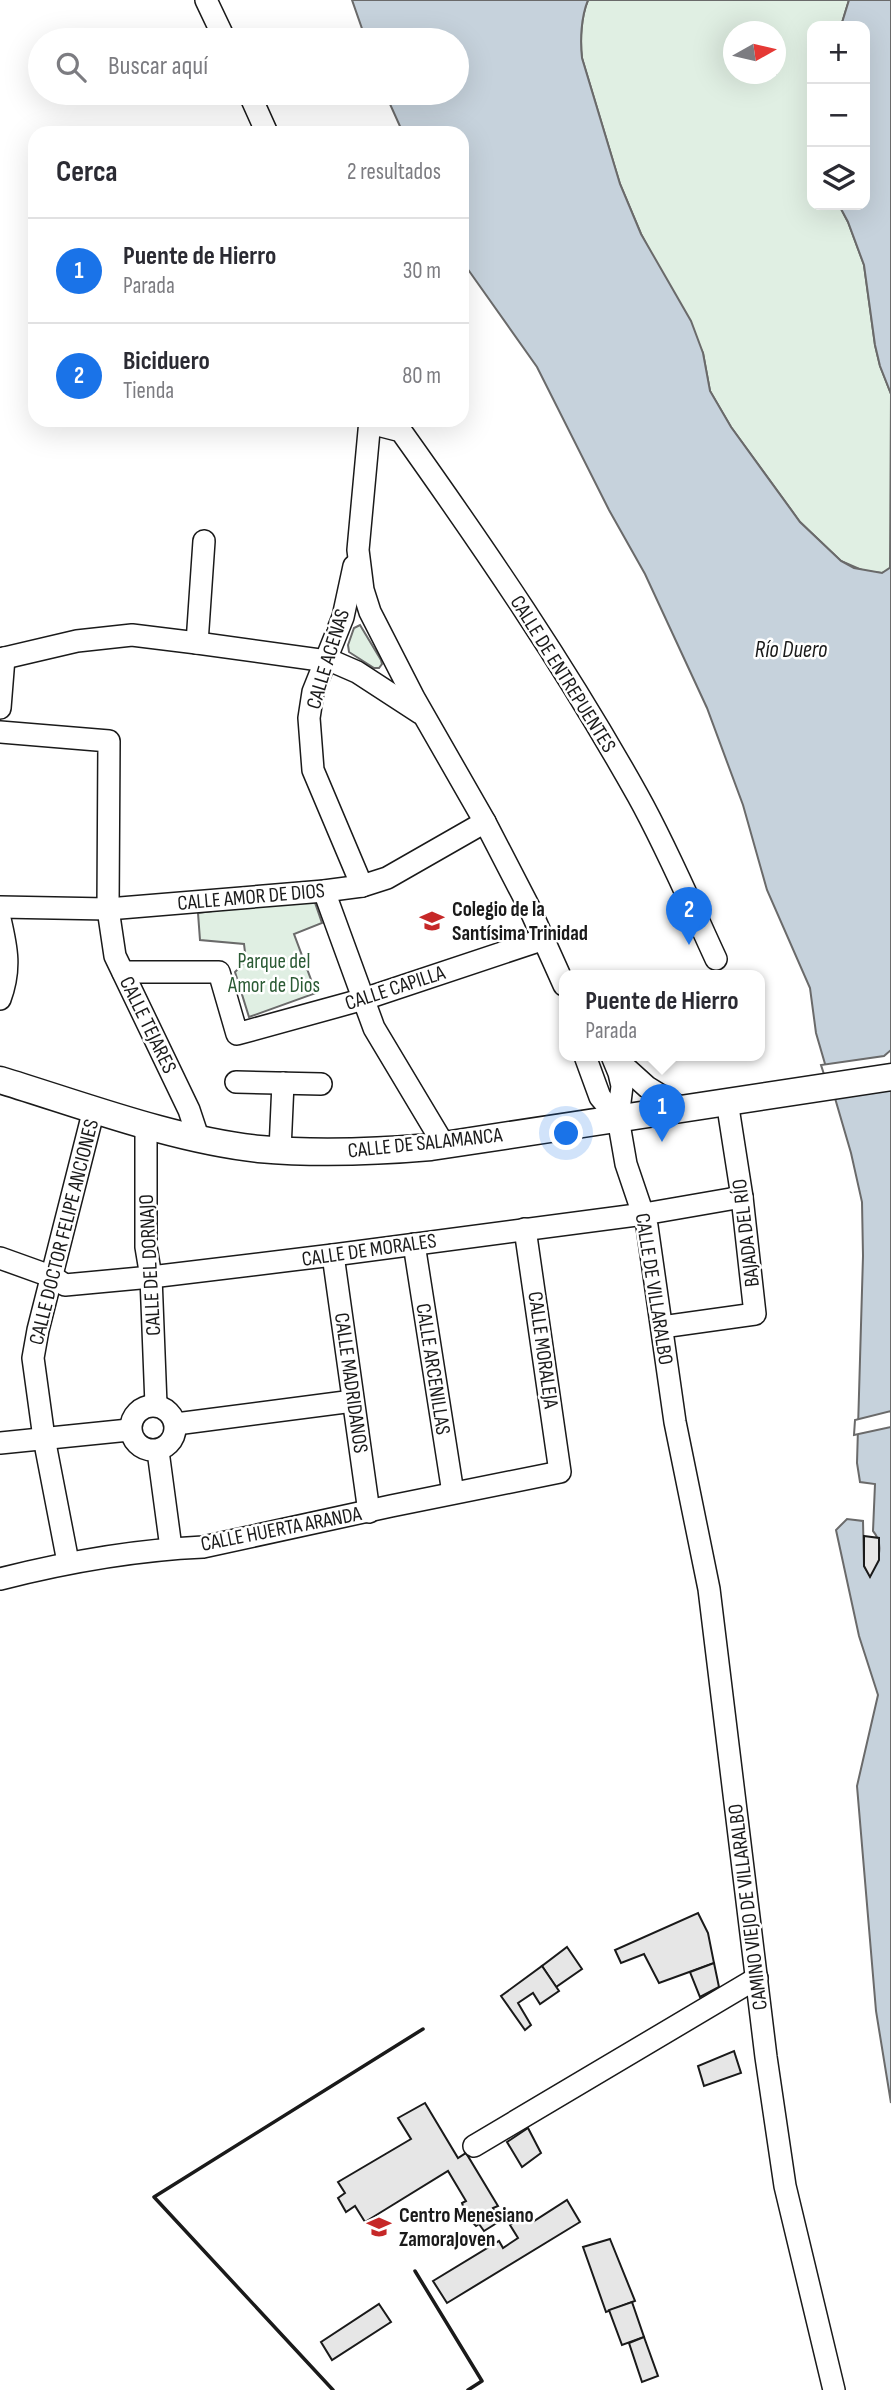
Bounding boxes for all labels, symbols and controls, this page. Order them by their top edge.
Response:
north arrow [723,21,786,84]
map controls [807,21,870,210]
button: + [807,21,870,84]
search box [28,28,469,105]
icon: search [52,48,90,86]
text: Buscar aquí [108,51,208,82]
button: − [807,84,870,147]
button: layers [807,147,870,210]
text: Cerca [56,154,118,190]
text: 2 resultados [347,158,441,186]
text: Puente de Hierro [123,241,276,272]
text: 1 [74,257,84,285]
text: 30 m [403,257,441,285]
text: Parada [123,272,175,300]
text: Biciduero [123,346,210,377]
text: 2 [74,362,84,390]
text: 80 m [402,362,441,390]
text: Tienda [123,377,174,405]
street label: CALLE DE ENTREPUENTES [505,591,621,757]
street label: CALLE ACEÑAS [301,606,355,712]
water label: Río Duero [755,636,828,664]
street label: CALLE AMOR DE DIOS [176,878,326,916]
pin: 2 [666,887,712,945]
place label: Colegio de la Santísima Trinidad [452,897,588,946]
school or university icon: Colegio de la Santísima Trinidad [418,907,446,935]
park label: Parque del Amor de Dios [227,949,320,998]
street label: CALLE CAPILLA [342,960,449,1016]
popup [559,970,765,1061]
street label: CALLE TEJARES [114,973,182,1077]
text: Puente de Hierro [585,986,739,1017]
text: Parada [585,1017,637,1045]
pin: 1 [639,1084,685,1142]
your location [549,1116,583,1150]
street label: CALLE DOCTOR FELIPE ANCIONES [24,1117,104,1347]
street label: CALLE DE SALAMANCA [346,1122,505,1164]
street label: BAJADA DEL RÍO [727,1178,765,1288]
street label: CALLE DEL DORNAJO [134,1194,166,1336]
street label: CALLE DE VILLARALBO [630,1211,678,1367]
street label: CALLE DE MORALES [300,1228,438,1272]
street label: CALLE MORALEJA [522,1290,564,1411]
street label: CALLE ARCENILLAS [410,1301,456,1437]
street label: CALLE MADRIDANOS [329,1311,373,1455]
street label: CALLE HUERTA ARANDA [199,1501,364,1557]
street label: CAMINO VIEJO DE VILLARALBO [723,1803,773,2011]
place label: Centro Menesiano ZamoraJoven [399,2203,534,2252]
school or university icon: Centro Menesiano ZamoraJoven [365,2213,393,2241]

